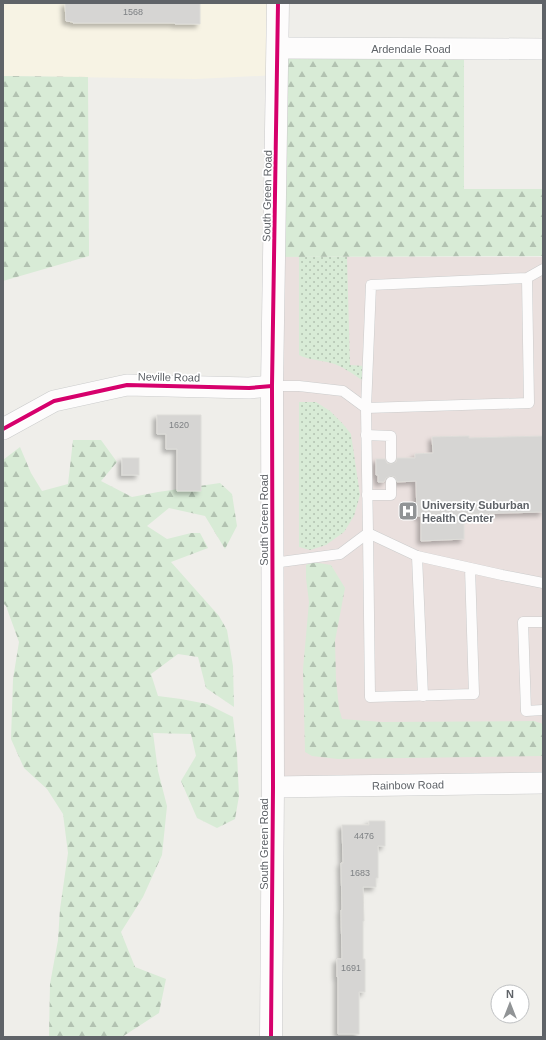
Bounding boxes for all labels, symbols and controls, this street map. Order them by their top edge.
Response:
house number: 1568 [123,7,143,17]
street label: Ardendale Road [371,43,451,55]
street label: South Green Road [260,150,274,242]
street label: Neville Road [138,370,200,384]
house number: 1620 [169,420,189,430]
street label: South Green Road [258,474,270,566]
place label: University Suburban Health Center [422,499,530,524]
hospital icon: University Suburban Health Center [397,500,419,522]
street label: Rainbow Road [372,778,444,792]
street label: South Green Road [258,798,270,890]
house number: 4476 [354,831,374,841]
house number: 1683 [350,868,370,878]
house number: 1691 [341,963,361,973]
north arrow [490,984,530,1024]
text: N [506,988,514,1000]

